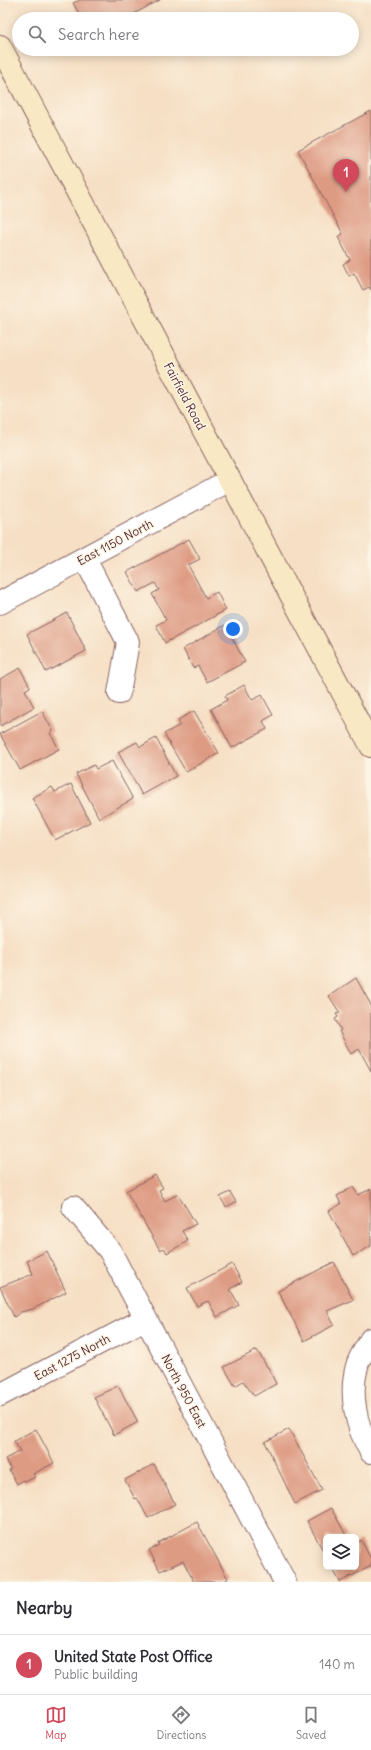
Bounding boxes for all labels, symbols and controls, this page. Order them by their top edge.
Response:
search box [12,12,359,56]
icon: search [26,23,48,45]
text: Search here [58,25,139,44]
pin: 1 [333,159,359,192]
street label: Fairfield Road [161,360,209,432]
street label: East 1150 North [74,516,156,568]
your location [223,619,243,639]
street label: East 1275 North [31,1331,113,1383]
street label: North 950 East [158,1352,210,1430]
map controls [323,1534,359,1570]
button: layers [323,1534,359,1570]
text: Nearby [16,1597,72,1619]
text: United State Post Office [54,1647,213,1666]
text: 1 [26,1656,32,1673]
text: 140 m [319,1656,355,1673]
text: Public building [54,1666,138,1683]
tab: Map [45,1704,67,1742]
tab: Directions [157,1704,206,1742]
tab: Saved [296,1704,326,1742]

